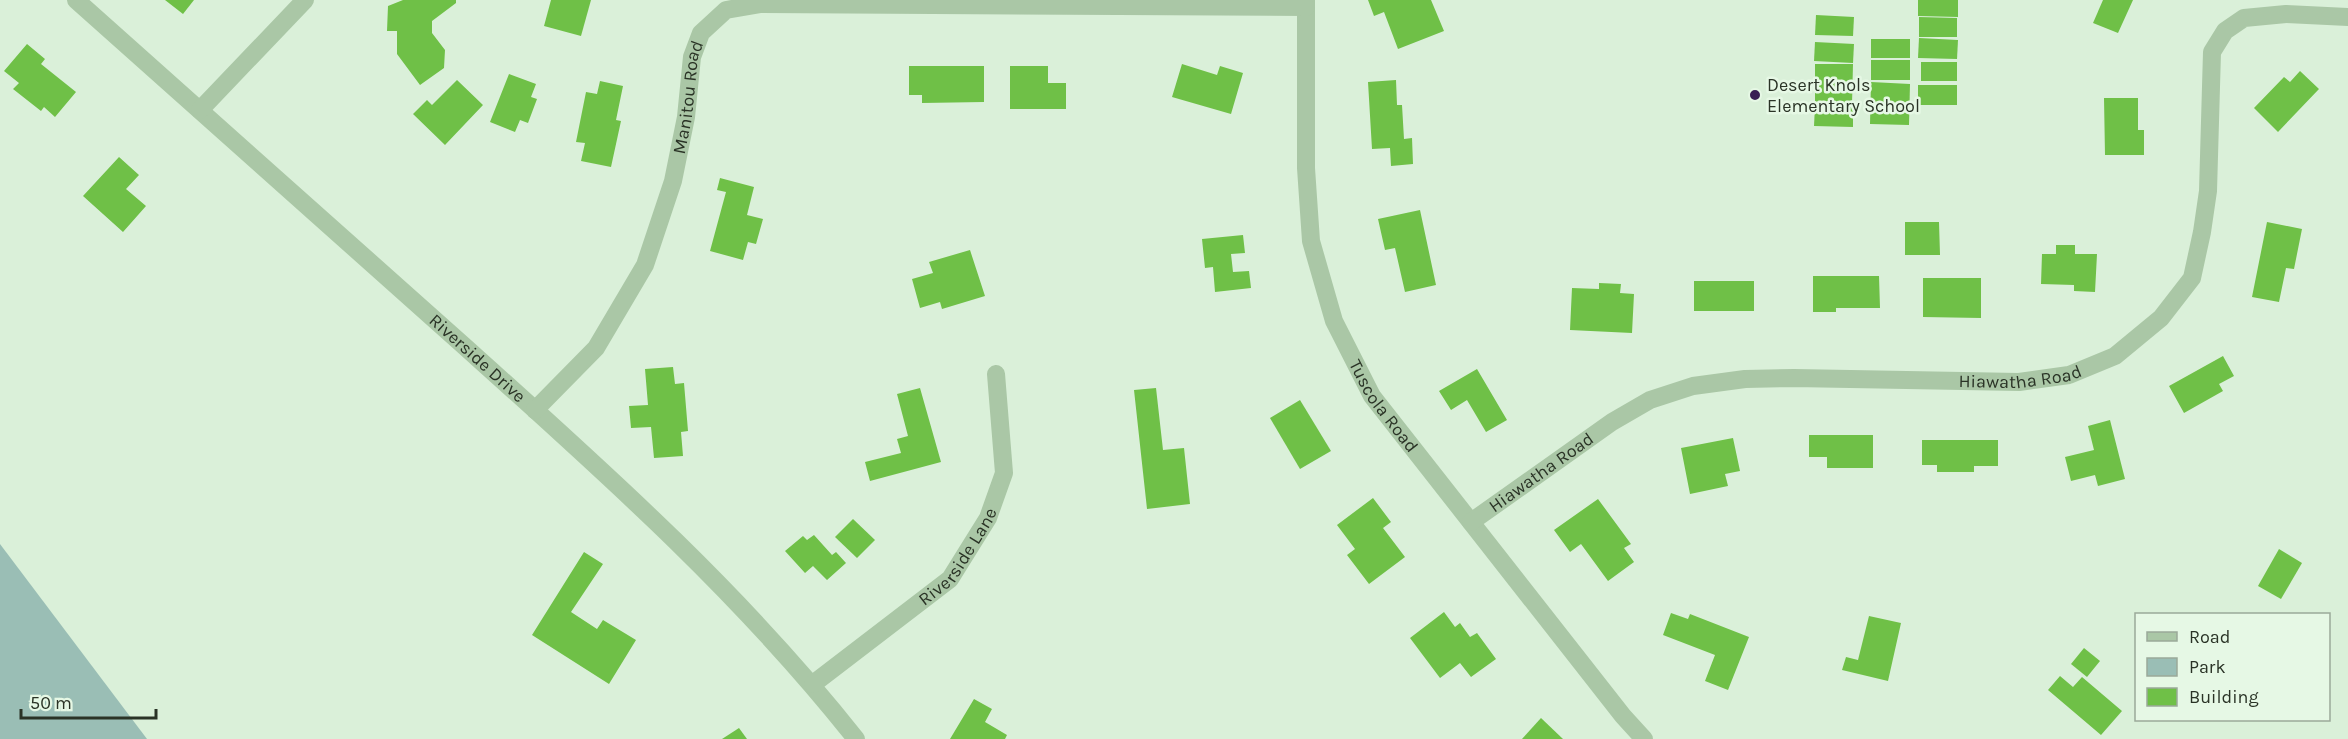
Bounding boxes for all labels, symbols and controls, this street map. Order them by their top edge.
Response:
street label: Manitou Road [668,37,708,156]
place label: Desert Knols Elementary School [1767,74,1920,117]
marker: Desert Knols Elementary School [1748,88,1762,102]
street label: Riverside Drive [425,309,530,407]
street label: Tuscola Road [1344,356,1423,457]
street label: Hiawatha Road [1958,360,2085,393]
street label: Hiawatha Road [1484,428,1598,517]
street label: Riverside Lane [914,505,1002,610]
legend [2135,613,2330,721]
text: Road [2189,626,2230,648]
text: Park [2189,656,2226,678]
scale bar [21,682,156,720]
text: Building [2189,686,2259,708]
text: 50 m [30,692,72,714]

